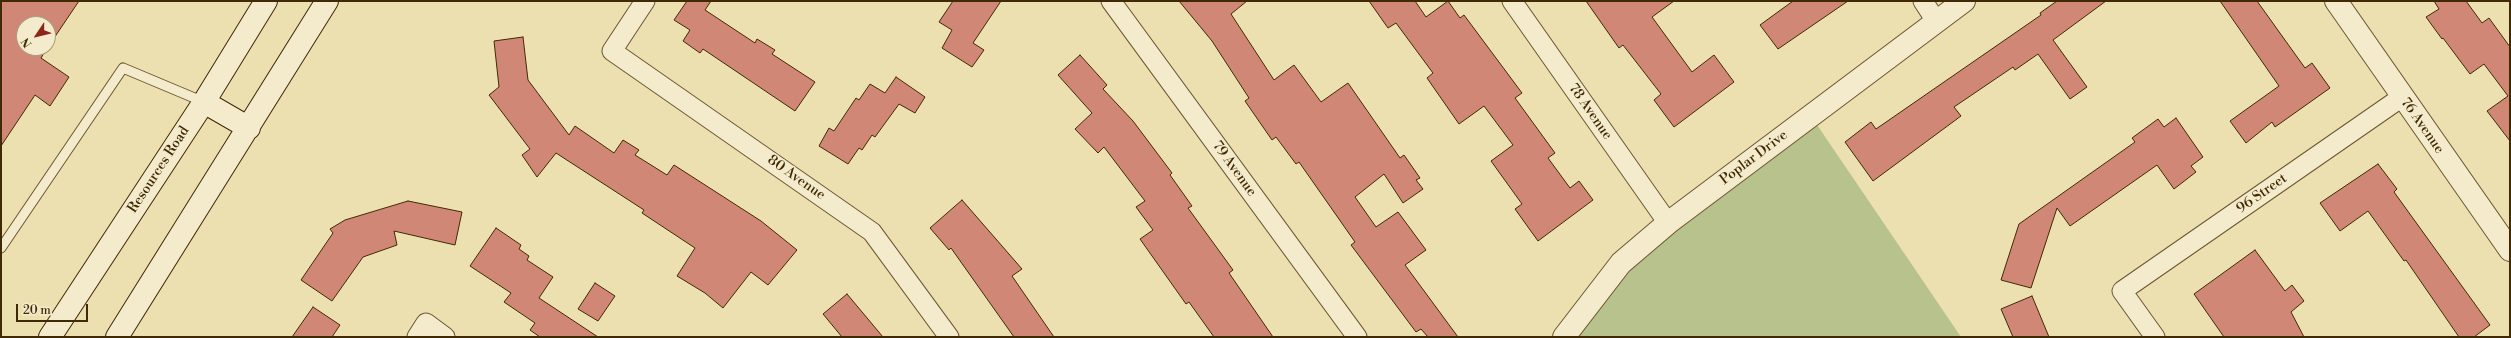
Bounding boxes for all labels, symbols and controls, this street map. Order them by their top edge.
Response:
north arrow [16,16,56,56]
text: N [19,35,35,50]
street label: 78 Avenue [1565,81,1615,143]
street label: 76 Avenue [2397,95,2447,157]
street label: Resources Road [125,123,193,217]
street label: Poplar Drive [1717,127,1791,189]
street label: 79 Avenue [1208,138,1260,200]
street label: 80 Avenue [764,152,828,204]
street label: 96 Street [2233,171,2291,217]
scale bar [18,296,90,322]
text: 20 m [23,303,51,318]

